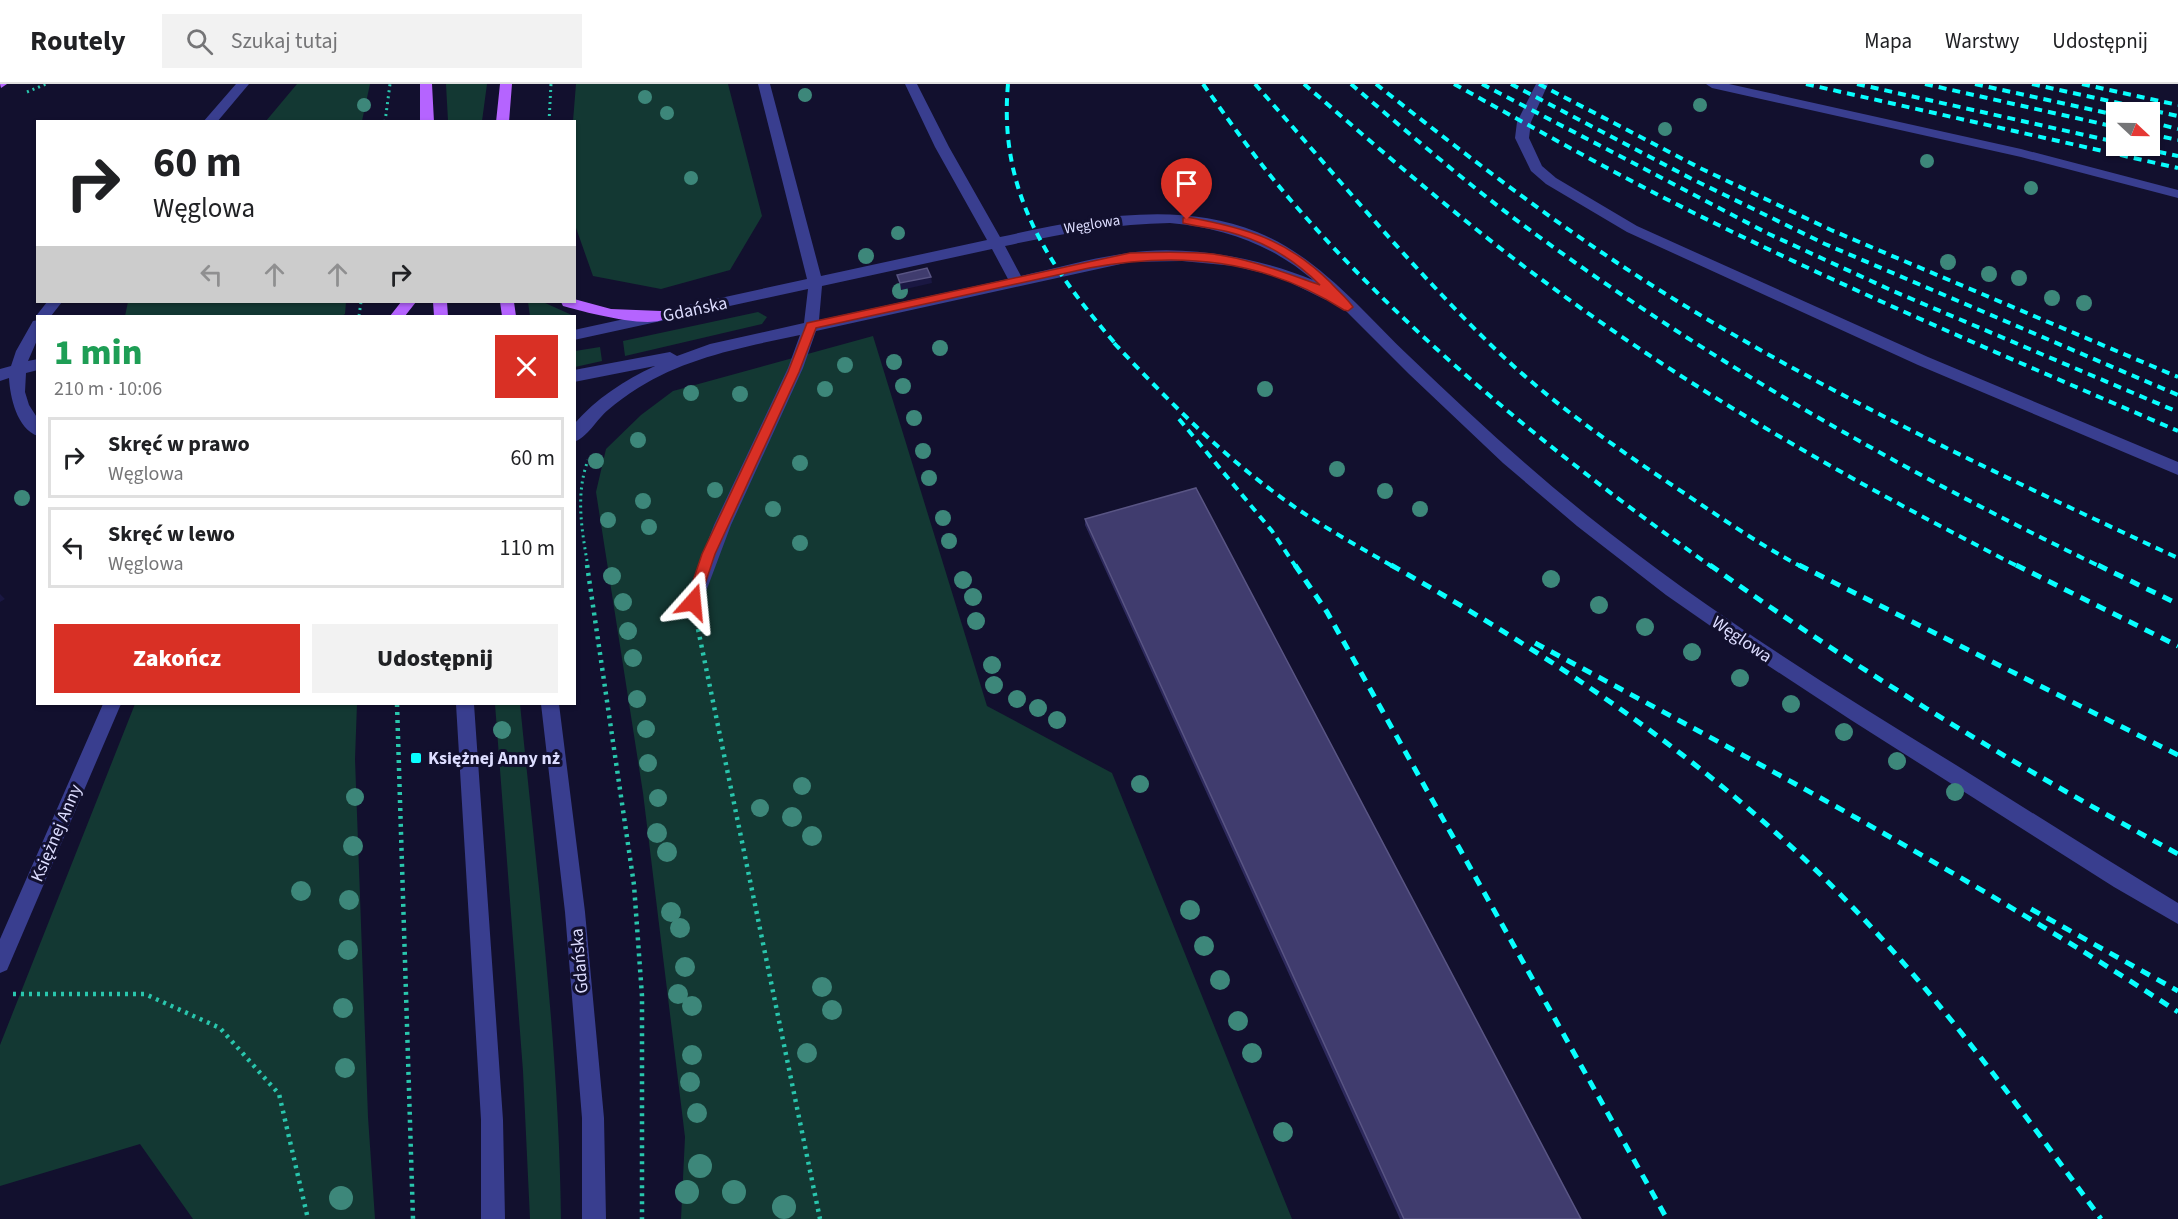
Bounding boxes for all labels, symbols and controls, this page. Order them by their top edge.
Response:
search box [162,14,582,68]
text: Routely [30,21,126,61]
icon: search [183,25,216,58]
text: Szukaj tutaj [231,25,338,57]
text: Mapa [1864,26,1912,56]
text: Warstwy [1945,26,2019,56]
text: Udostępnij [2052,26,2148,56]
north arrow [2106,102,2160,156]
map controls [2106,102,2160,156]
text: 60 m [153,133,242,193]
icon: right [54,144,132,222]
pin [1161,158,1212,220]
icon: arrive [1170,167,1203,200]
text: Węglowa [153,189,255,228]
street label: Węglowa [1062,210,1122,239]
icon: left [195,258,228,291]
icon: ahead [258,258,291,291]
icon: ahead [321,258,354,291]
icon: right [384,258,417,291]
street label: Gdańska [661,290,730,329]
text: 1 min [54,327,142,378]
button: close [495,335,558,398]
text: 210 m · 10:06 [54,375,162,403]
text: Skręć w prawo [108,428,250,460]
icon: right [57,441,90,474]
text: 60 m [510,442,555,474]
text: Węglowa [108,460,184,488]
text: Skręć w lewo [108,518,235,550]
icon: left [57,531,90,564]
text: 110 m [500,532,555,564]
text: Węglowa [108,550,184,578]
position arrow [661,570,725,634]
street label: Węglowa [1707,610,1777,669]
button: Zakończ [54,624,300,693]
button: Udostępnij [312,624,558,693]
place label: Księżnej Anny nż [428,746,560,771]
marker: Księżnej Anny nż [409,751,423,765]
street label: Księżnej Anny [25,780,88,886]
street label: Gdańska [564,927,595,995]

